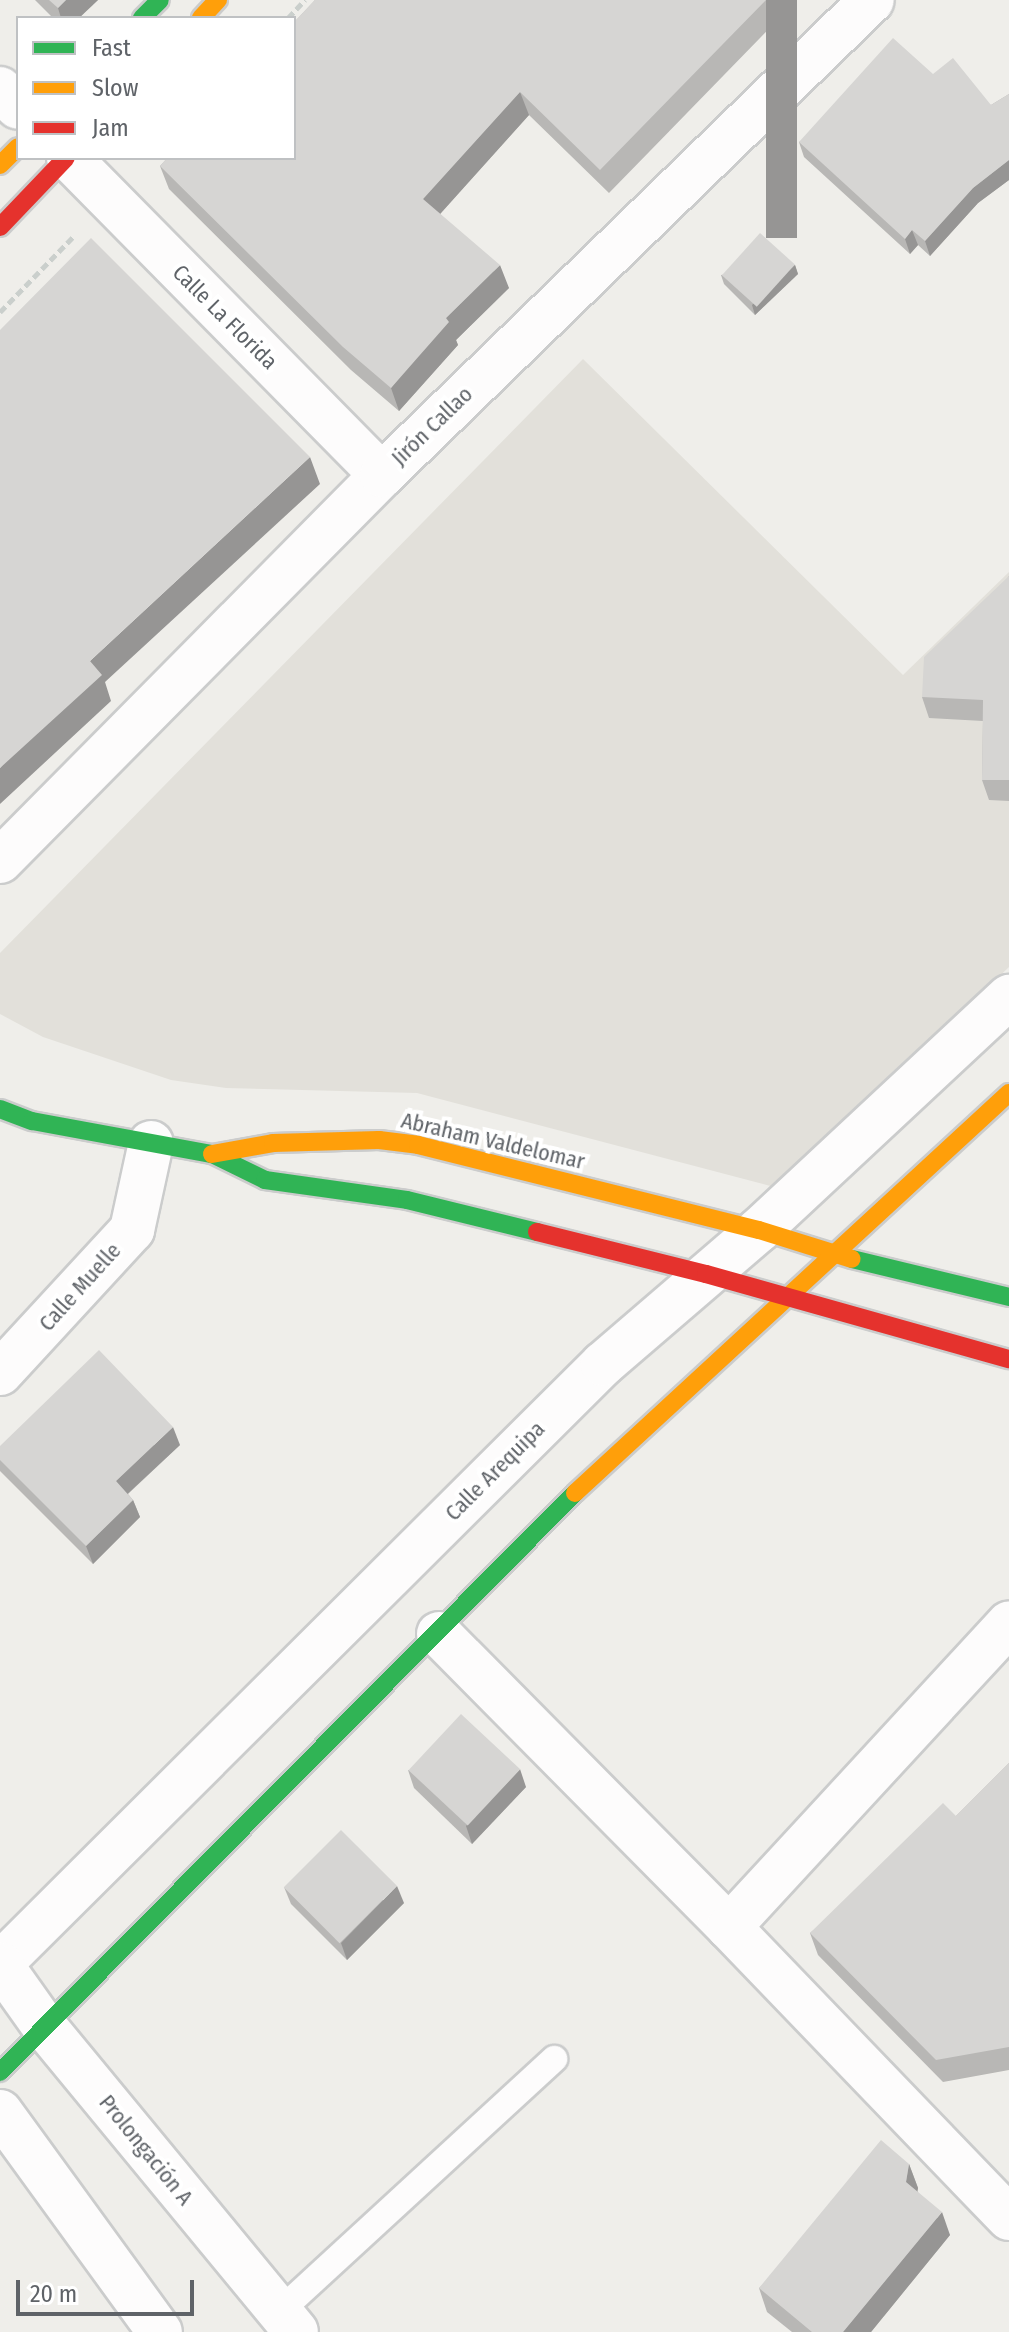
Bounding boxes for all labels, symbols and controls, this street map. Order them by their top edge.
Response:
legend [16,16,296,160]
text: Fast [92,34,131,62]
text: Slow [92,74,138,102]
text: Jam [92,114,129,142]
street label: Calle La Florida [167,259,283,375]
street label: Jirón Callao [386,381,478,471]
street label: Abraham Valdelomar [399,1107,587,1175]
street label: Calle Muelle [34,1237,126,1337]
street label: Calle Arequipa [440,1416,550,1526]
street label: Prolongación A [94,2090,198,2210]
scale bar [20,2264,198,2314]
text: 20 m [30,2280,77,2308]

